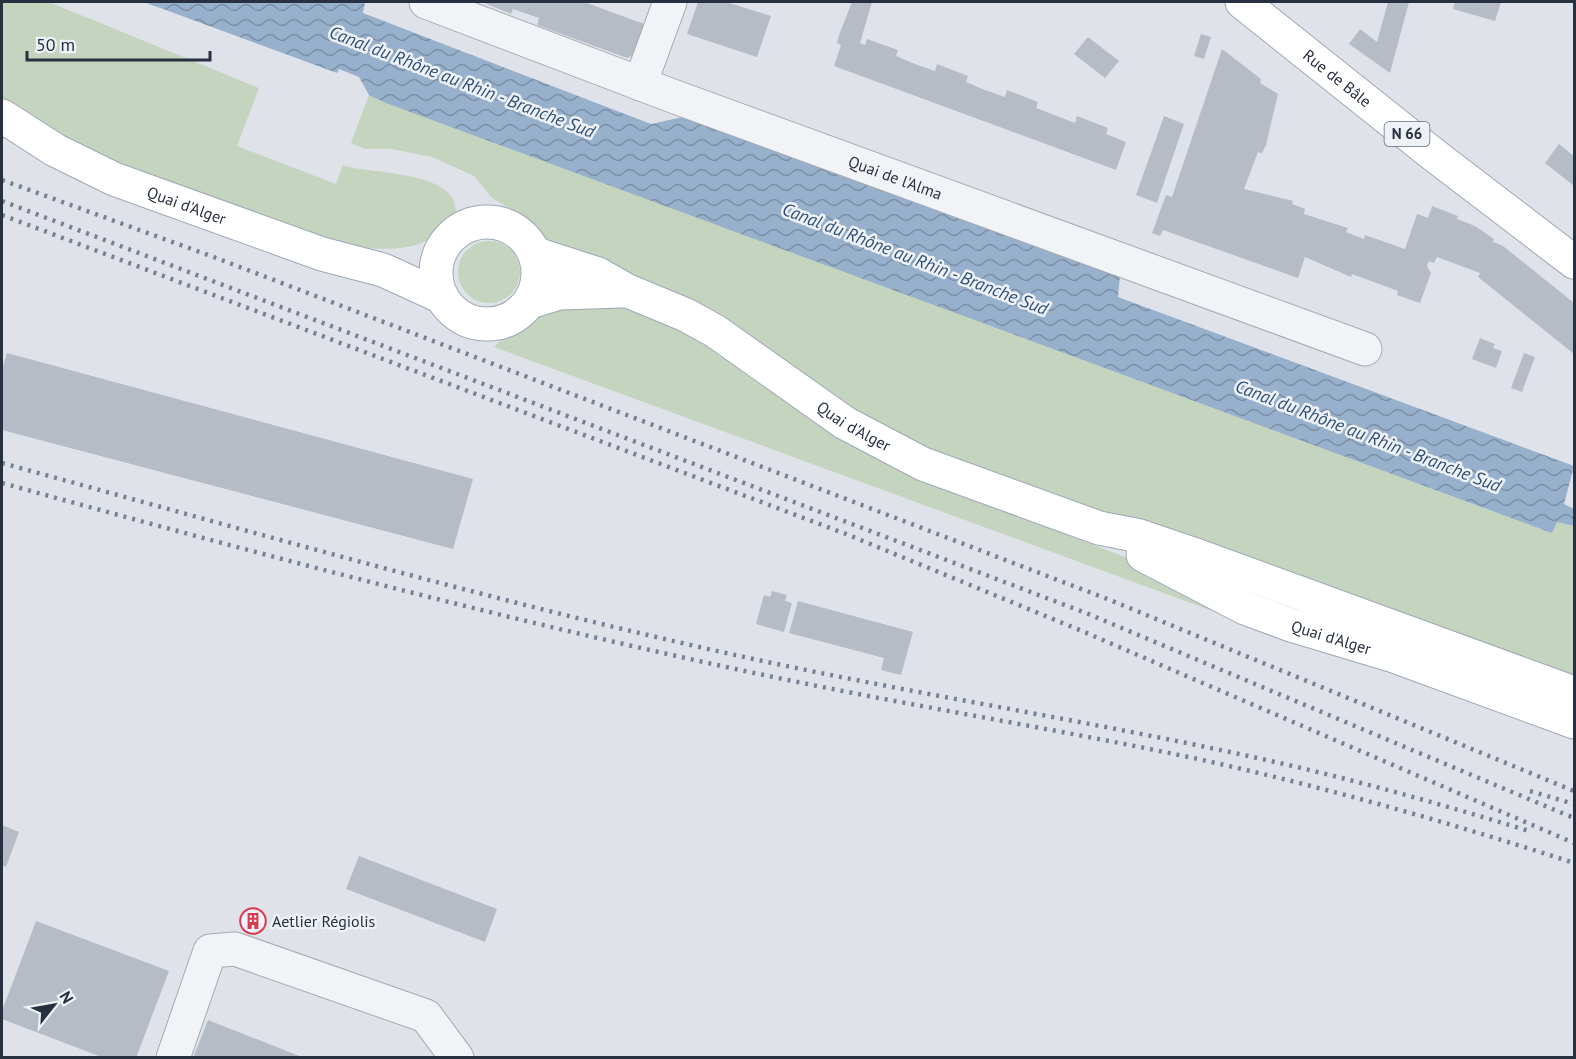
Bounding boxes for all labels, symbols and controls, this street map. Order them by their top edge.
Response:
water label: Canal du Rhône au Rhin - Branche Sud [326,20,599,143]
scale bar [27,24,210,62]
text: 50 m [36,33,75,56]
street label: Rue de Bâle [1299,45,1376,111]
road number: N 66 [1384,122,1430,146]
street label: Quai de l'Alma [846,151,945,204]
street label: Quai d'Alger [145,182,229,229]
water label: Canal du Rhône au Rhin - Branche Sud [779,197,1052,320]
water label: Canal du Rhône au Rhin - Branche Sud [1232,374,1505,497]
street label: Quai d'Alger [813,396,895,456]
street label: Quai d'Alger [1289,616,1374,659]
building icon: Aetlier Régiolis [238,906,268,936]
place label: Aetlier Régiolis [272,911,376,931]
north arrow [24,975,84,1035]
text: N [56,988,78,1007]

